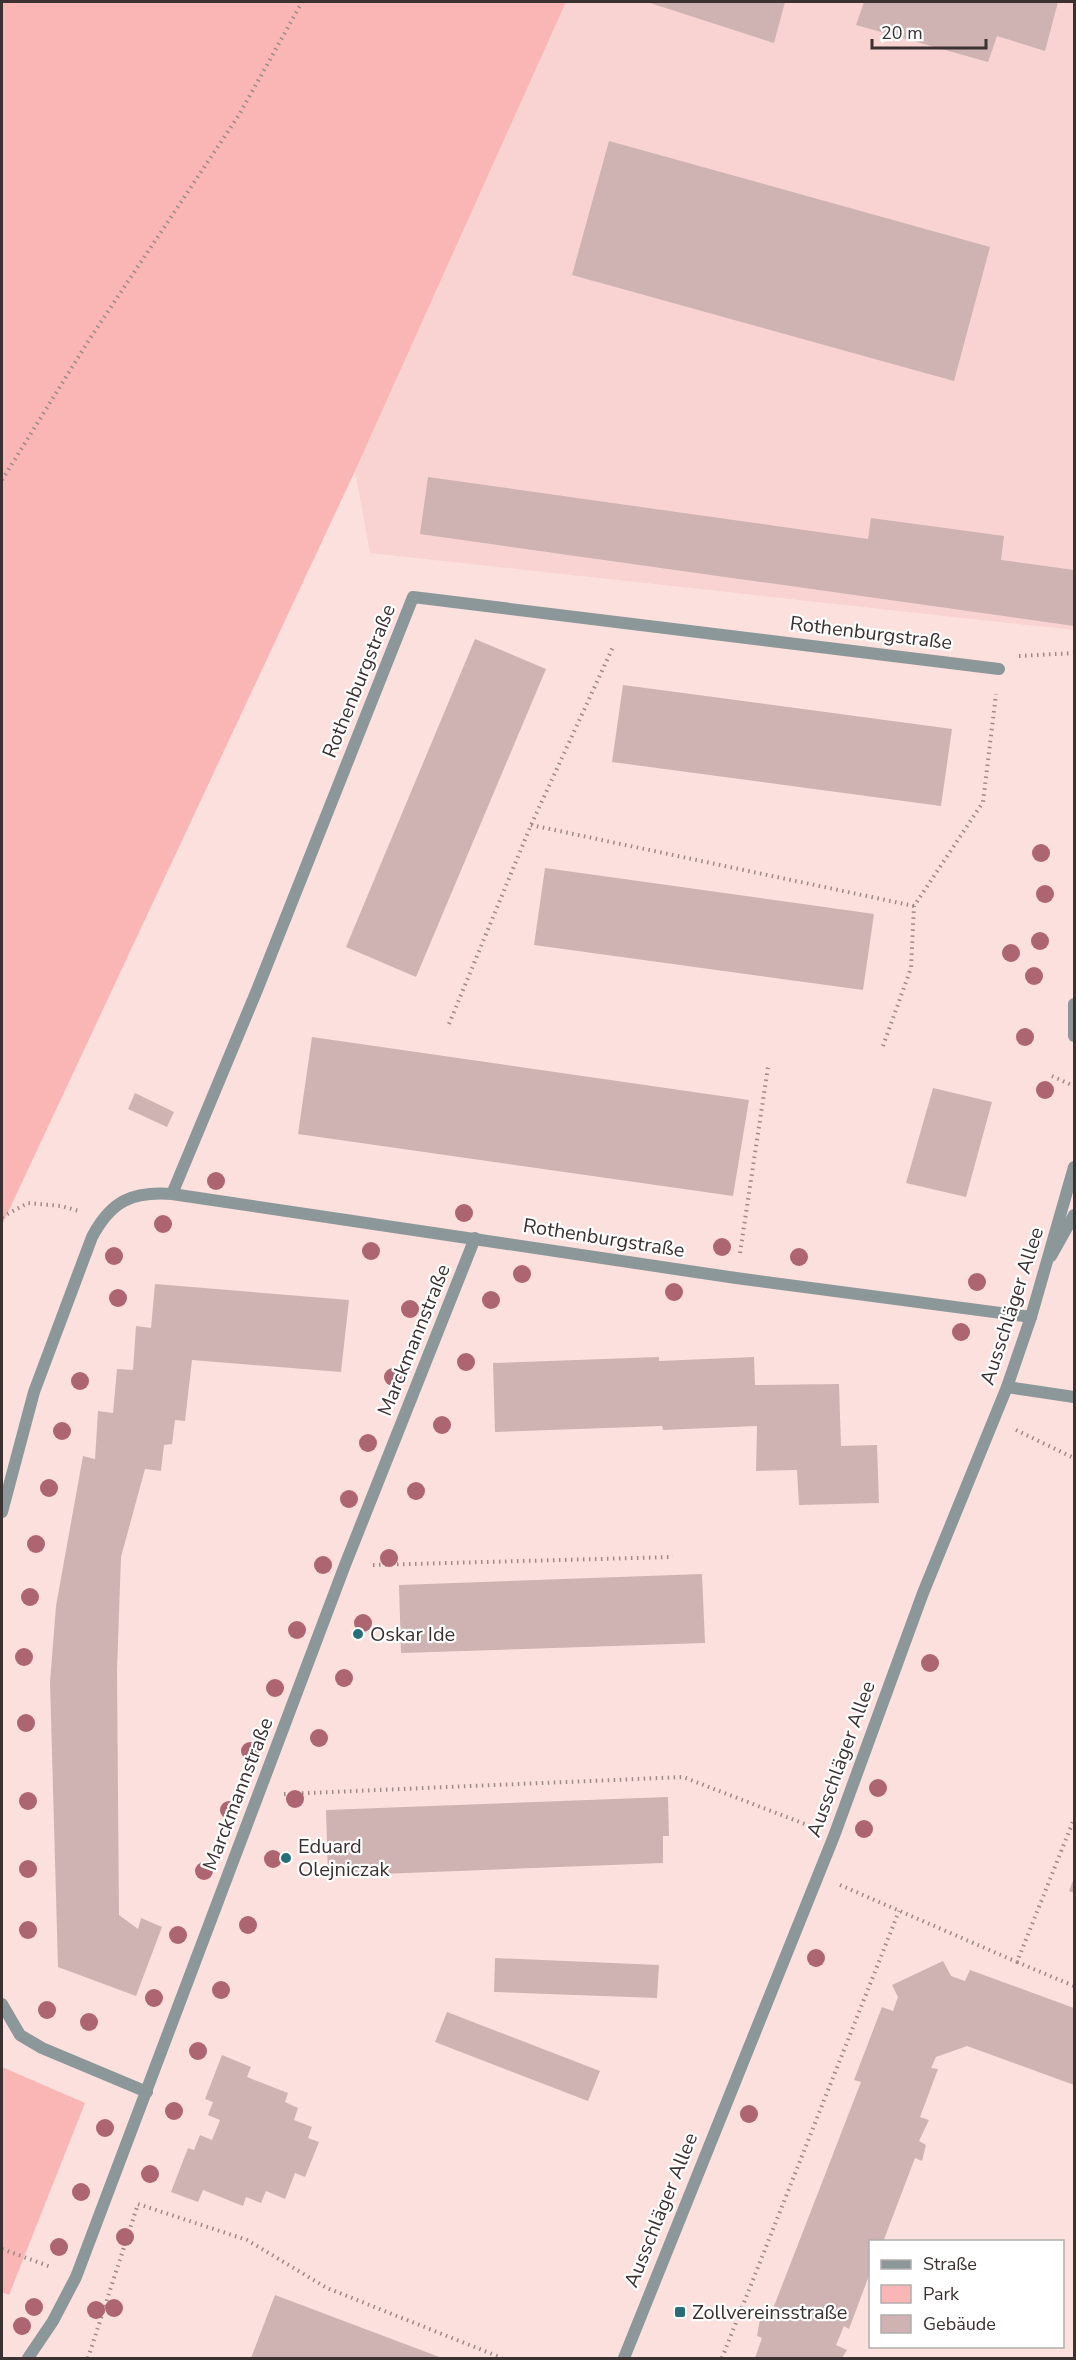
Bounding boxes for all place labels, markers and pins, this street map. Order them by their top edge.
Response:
place label: Oskar Ide [370,1621,455,1648]
marker: Oskar Ide [351,1627,365,1641]
place label: Eduard Olejniczak [298,1833,391,1883]
marker: Eduard Olejniczak [279,1851,293,1865]
place label: Zollvereinsstraße [692,2299,847,2326]
marker: Zollvereinsstraße [673,2305,687,2319]

